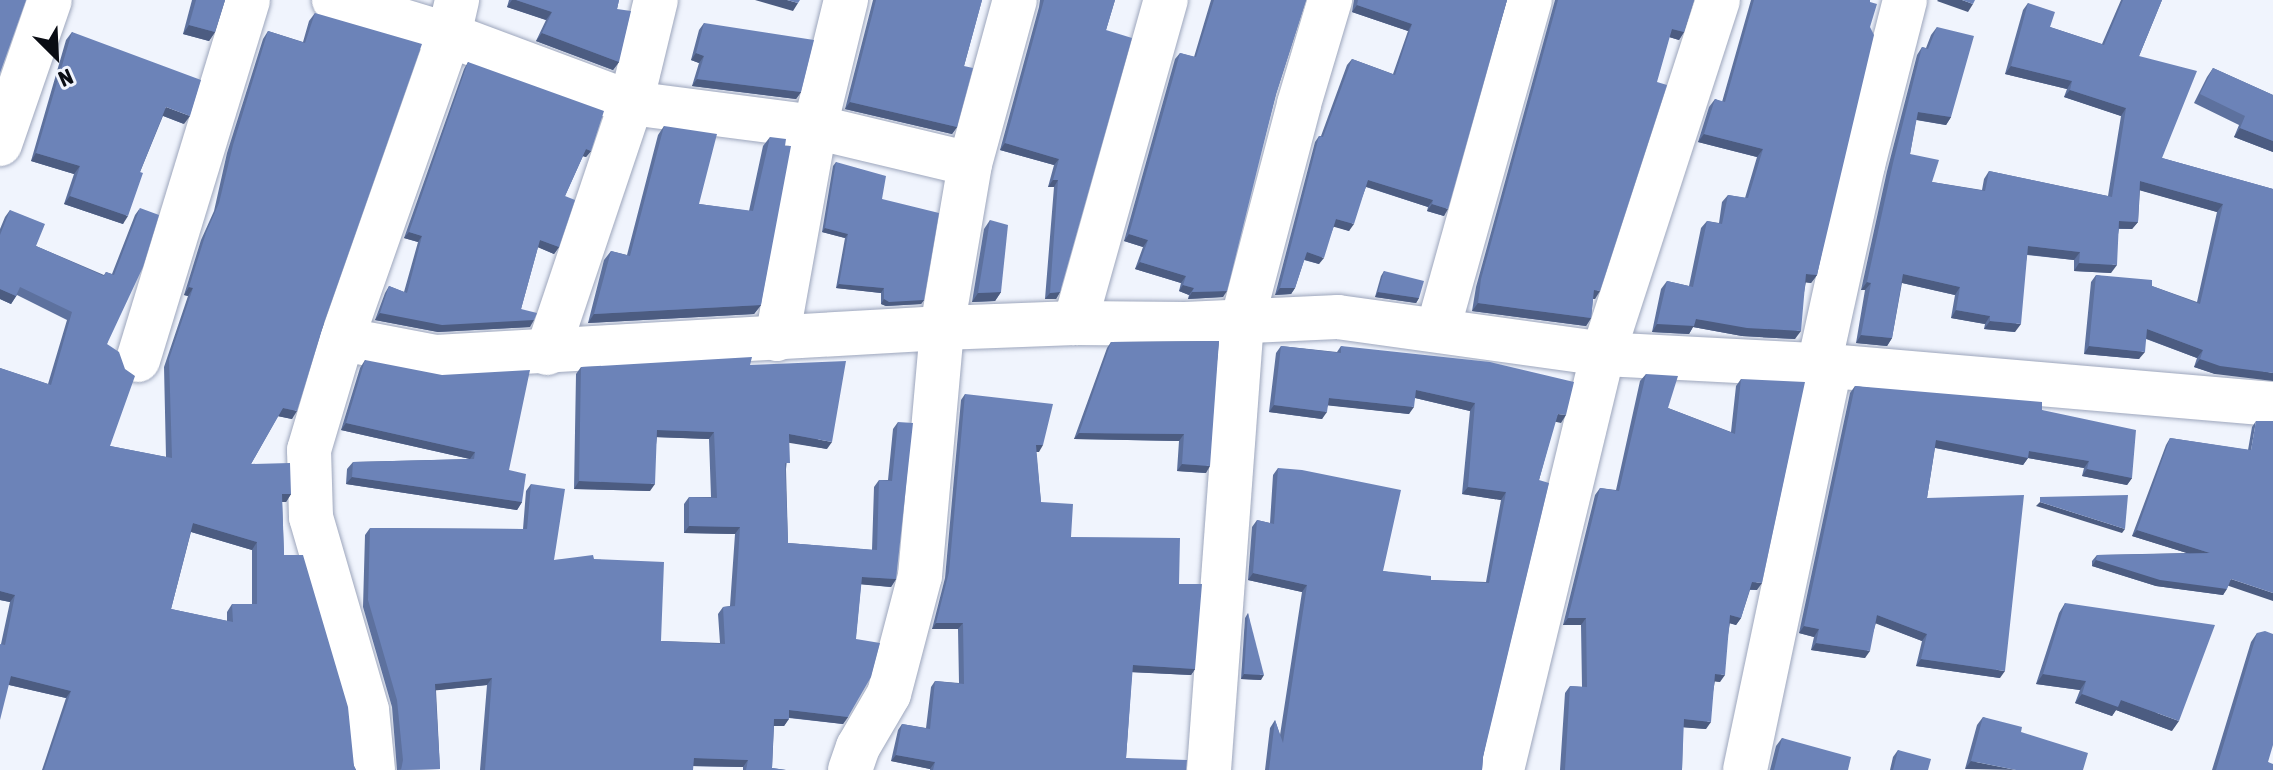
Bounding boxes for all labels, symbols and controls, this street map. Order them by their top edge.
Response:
north arrow [16,16,96,96]
text: N [55,63,77,92]

